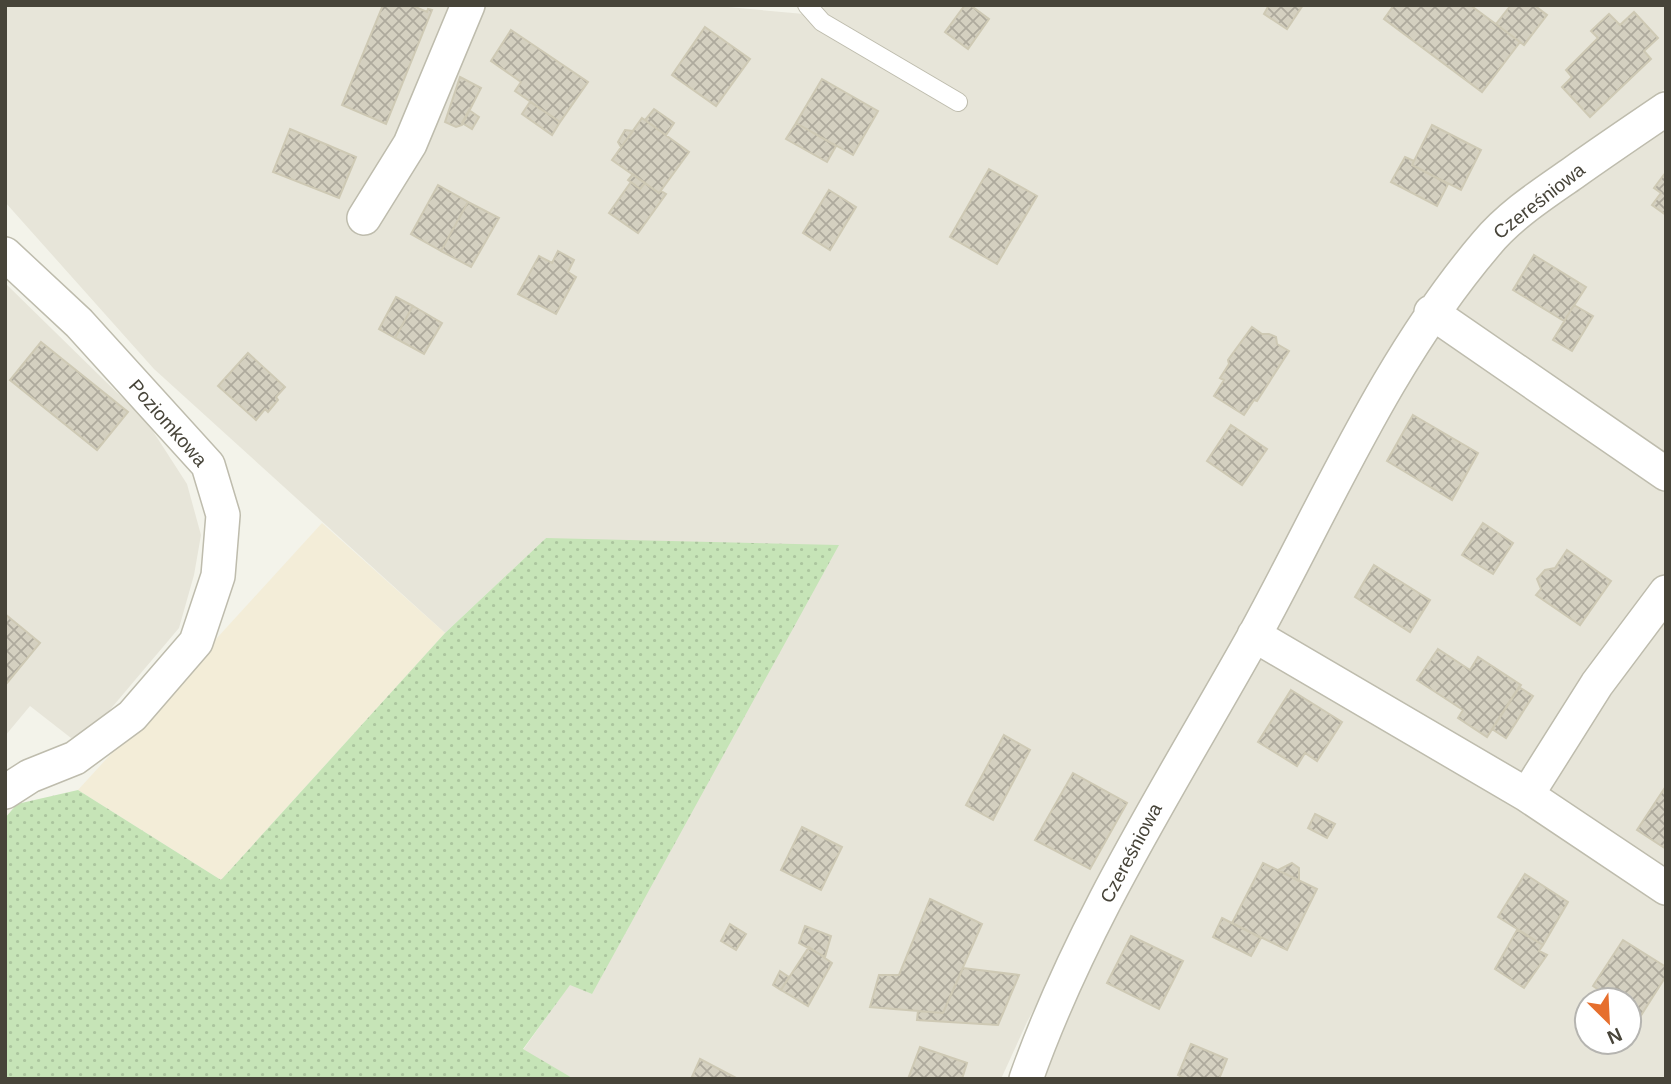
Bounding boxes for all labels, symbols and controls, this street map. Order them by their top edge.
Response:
street label: Czereśniowa [1489,159,1589,243]
street label: Poziomkowa [125,375,212,471]
street label: Czereśniowa [1096,799,1166,906]
north arrow [1573,986,1643,1056]
text: N [1604,1024,1625,1048]

